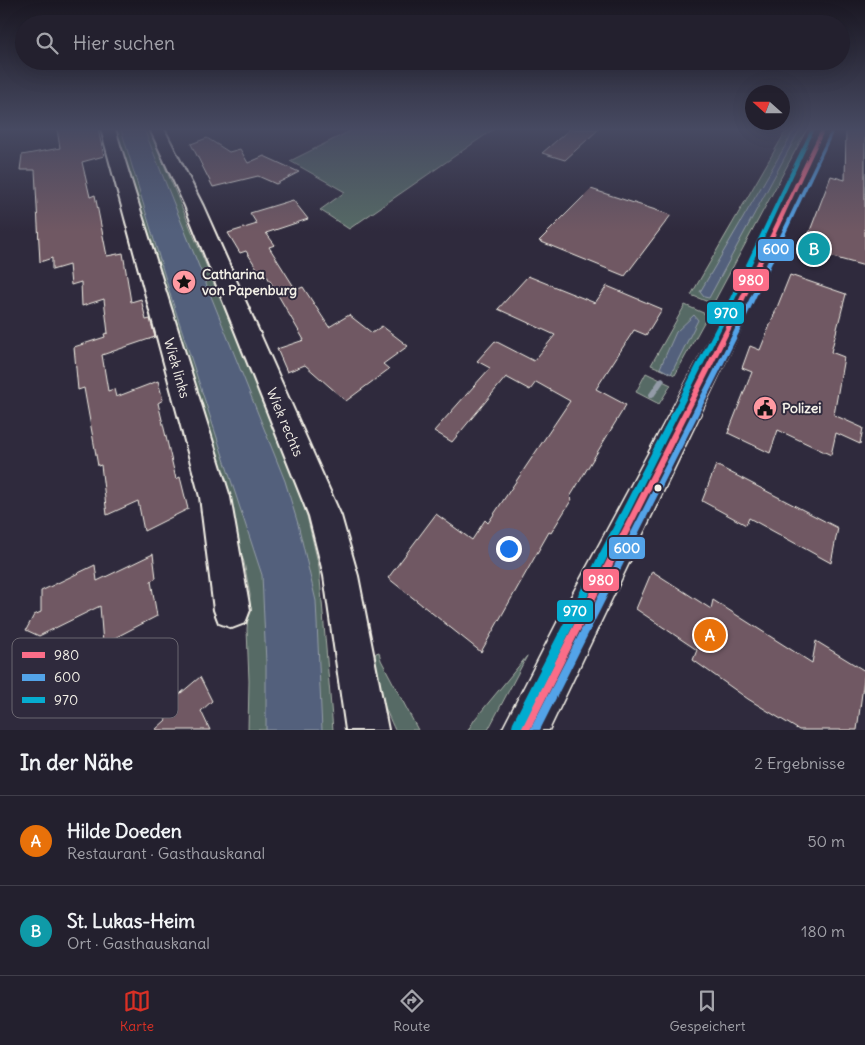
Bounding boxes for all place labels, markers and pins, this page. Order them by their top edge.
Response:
pin: B [798,230,830,268]
place label: Catharina von Papenburg [202,265,297,299]
place icon: Catharina von Papenburg [171,269,197,295]
public building icon: Polizei [752,395,778,421]
place label: Polizei [782,399,821,417]
unlabelled marker [653,483,663,493]
pin: A [694,616,726,654]

